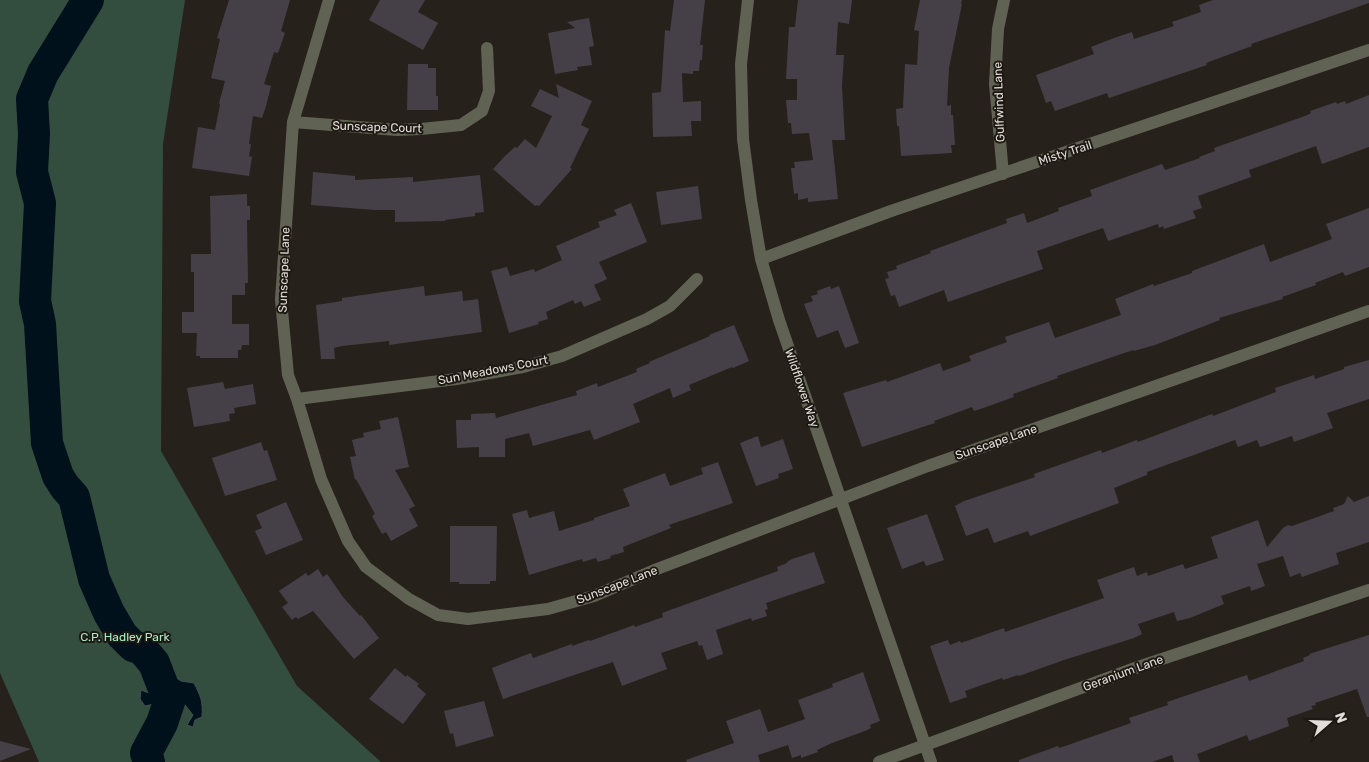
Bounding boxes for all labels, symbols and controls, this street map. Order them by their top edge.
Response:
street label: Gulfwind Lane [991,61,1007,142]
street label: Sunscape Court [332,118,422,136]
street label: Misty Trail [1037,138,1093,168]
street label: Sunscape Lane [276,227,292,313]
street label: Wildflower Way [782,347,822,429]
street label: Sun Meadows Court [437,352,549,388]
street label: Sunscape Lane [953,421,1039,463]
street label: Sunscape Lane [575,563,660,607]
park label: C.P. Hadley Park [80,630,171,644]
street label: Geranium Lane [1081,652,1165,694]
north arrow [1304,697,1354,747]
text: N [1331,710,1350,725]

